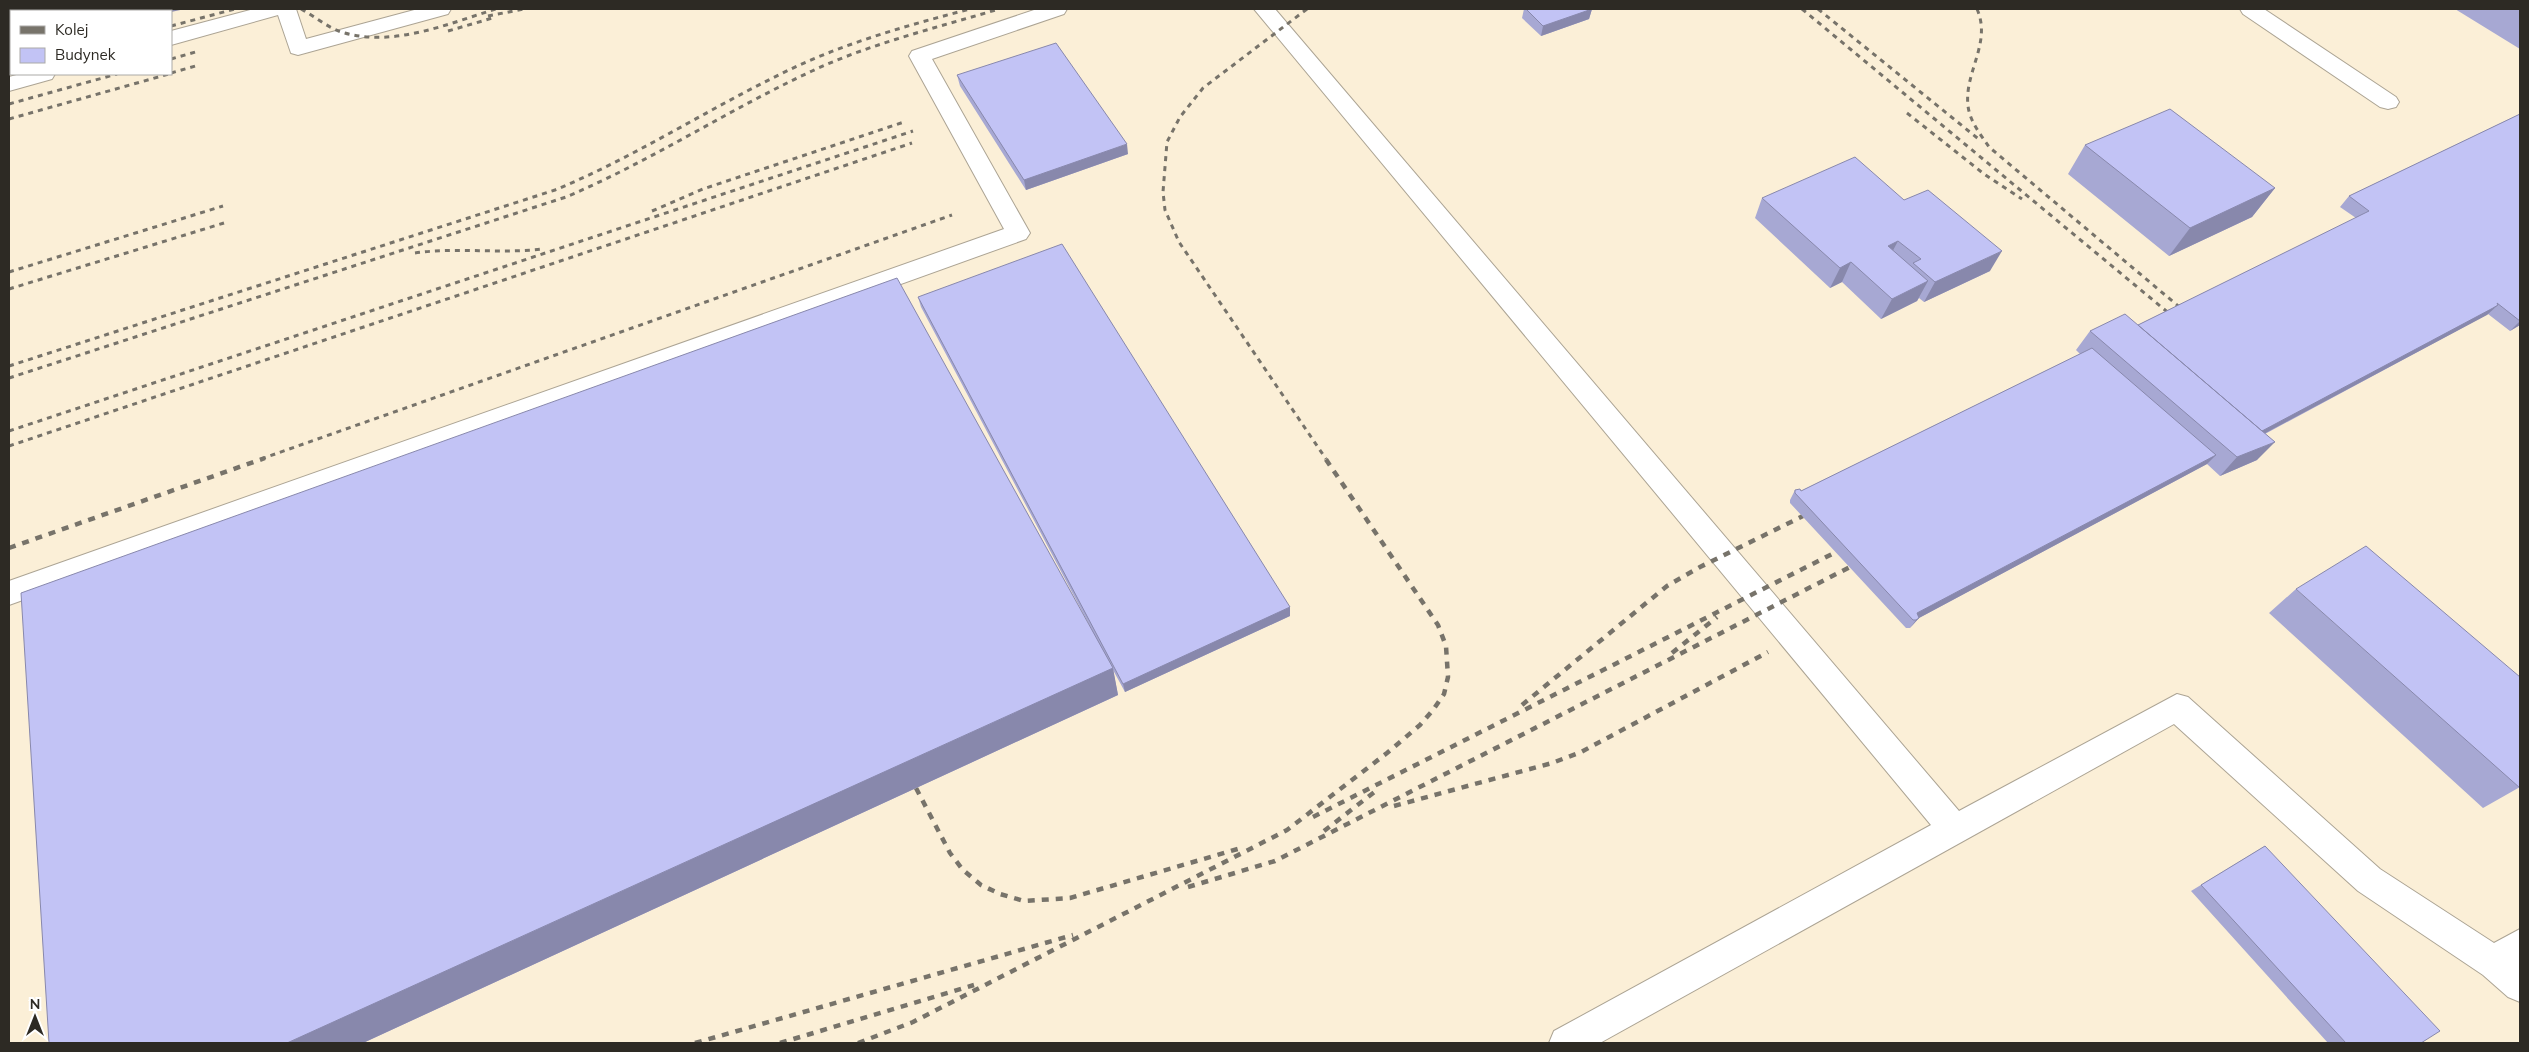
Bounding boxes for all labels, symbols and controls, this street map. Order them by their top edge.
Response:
legend [10,10,172,75]
text: Kolej [55,20,88,39]
text: Budynek [55,45,116,64]
north arrow [10,992,60,1042]
text: N [30,995,40,1013]

